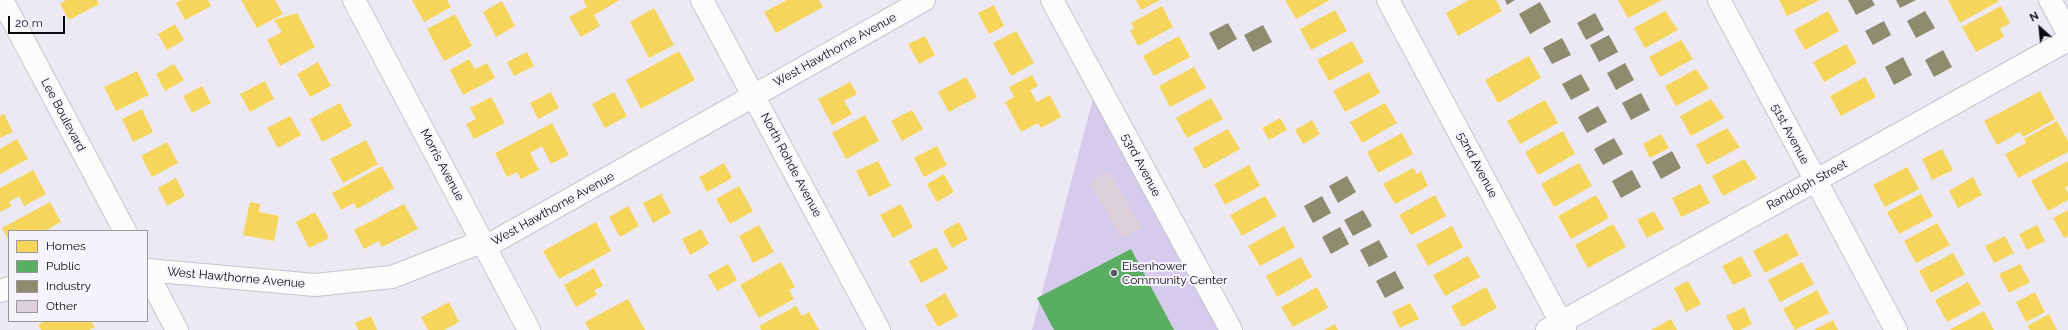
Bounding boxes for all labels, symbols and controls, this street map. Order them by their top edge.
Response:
scale bar [10,8,67,34]
north arrow [2020,8,2060,48]
text: N [2028,9,2041,25]
street label: West Hawthorne Avenue [771,10,899,90]
text: 20 m [15,16,43,30]
street label: Lee Boulevard [38,76,88,154]
street label: 51st Avenue [1768,101,1812,167]
street label: North Rohde Avenue [757,110,825,220]
street label: Morris Avenue [417,126,467,204]
street label: 52nd Avenue [1454,130,1500,200]
street label: 53rd Avenue [1118,131,1164,199]
street label: Randolph Street [1764,157,1850,213]
street label: West Hawthorne Avenue [489,169,617,249]
legend [8,230,148,322]
text: Homes [46,239,86,253]
text: Public [46,259,80,273]
place label: Eisenhower Community Center [1122,259,1227,287]
street label: West Hawthorne Avenue [167,265,305,291]
marker: Eisenhower Community Center [1109,268,1119,278]
text: Industry [46,279,91,293]
text: Other [46,299,77,313]

